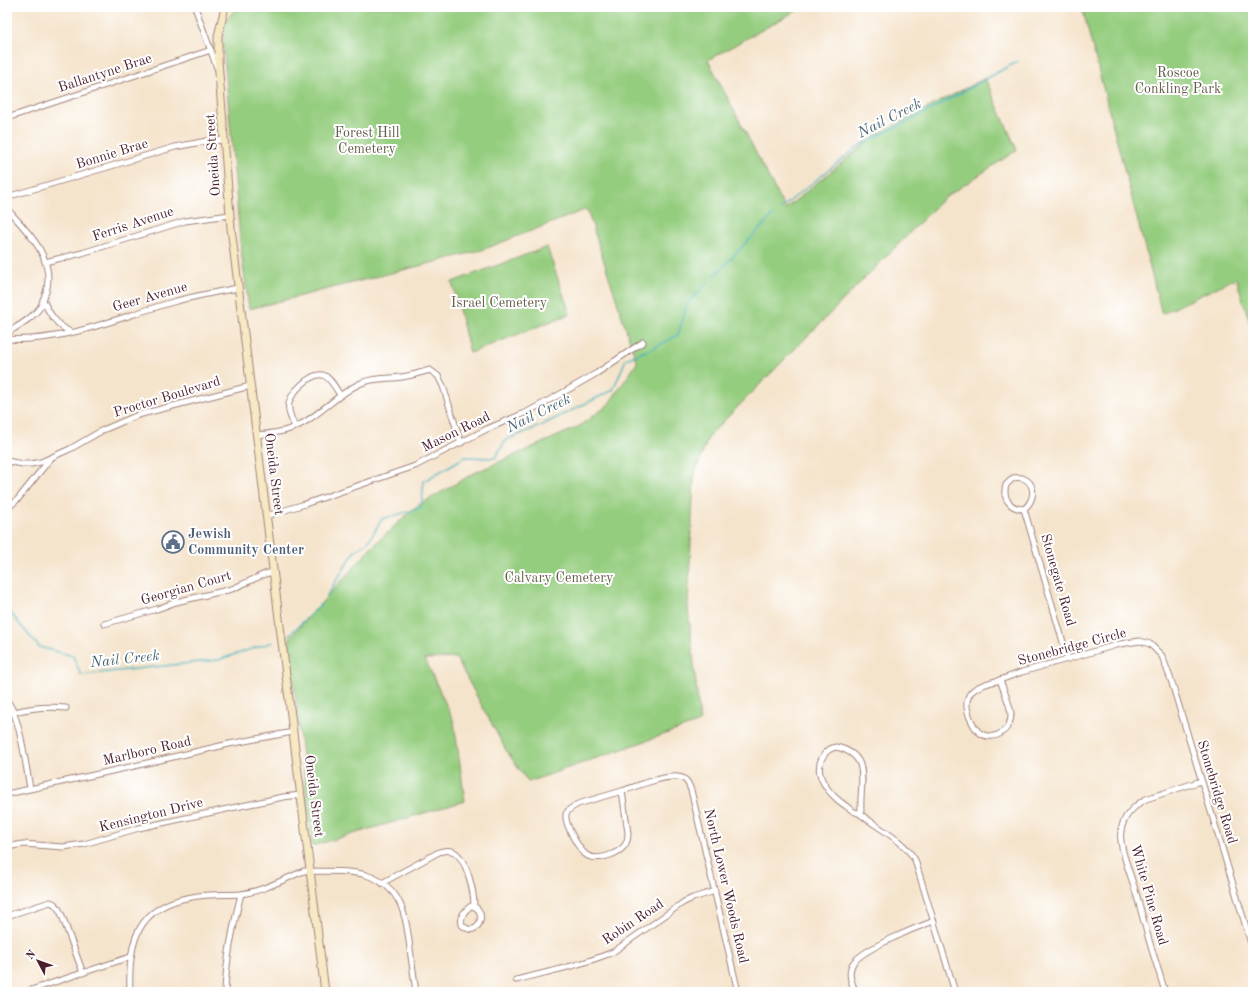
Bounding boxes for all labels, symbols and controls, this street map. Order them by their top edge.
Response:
street label: Ballantyne Brae [56,51,154,95]
park label: Roscoe Conkling Park [1135,66,1221,96]
water label: Nail Creek [855,97,924,142]
street label: Oneida Street [203,113,223,197]
park label: Forest Hill Cemetery [335,126,400,156]
street label: Bonnie Brae [74,136,150,172]
street label: Ferris Avenue [91,204,175,244]
street label: Geer Avenue [111,280,189,314]
park label: Israel Cemetery [451,296,548,310]
street label: Proctor Boulevard [112,374,222,420]
water label: Nail Creek [504,392,574,436]
street label: Mason Road [420,409,492,455]
street label: Oneida Street [262,432,286,516]
place label: Jewish Community Center [188,527,304,557]
public building icon: Jewish Community Center [160,529,186,555]
street label: Stonegate Road [1038,532,1078,628]
street label: Georgian Court [139,568,233,608]
park label: Calvary Cemetery [505,571,614,585]
street label: Stonebridge Circle [1016,626,1128,668]
water label: Nail Creek [89,649,160,671]
street label: Marlboro Road [102,734,192,768]
street label: Stonebridge Road [1195,738,1239,846]
street label: Oneida Street [302,754,326,838]
street label: Kensington Drive [98,795,204,835]
street label: North Lower Woods Road [701,807,751,965]
street label: White Pine Road [1128,843,1170,947]
street label: Robin Road [600,896,666,948]
north arrow [18,941,58,981]
text: N [25,948,39,962]

